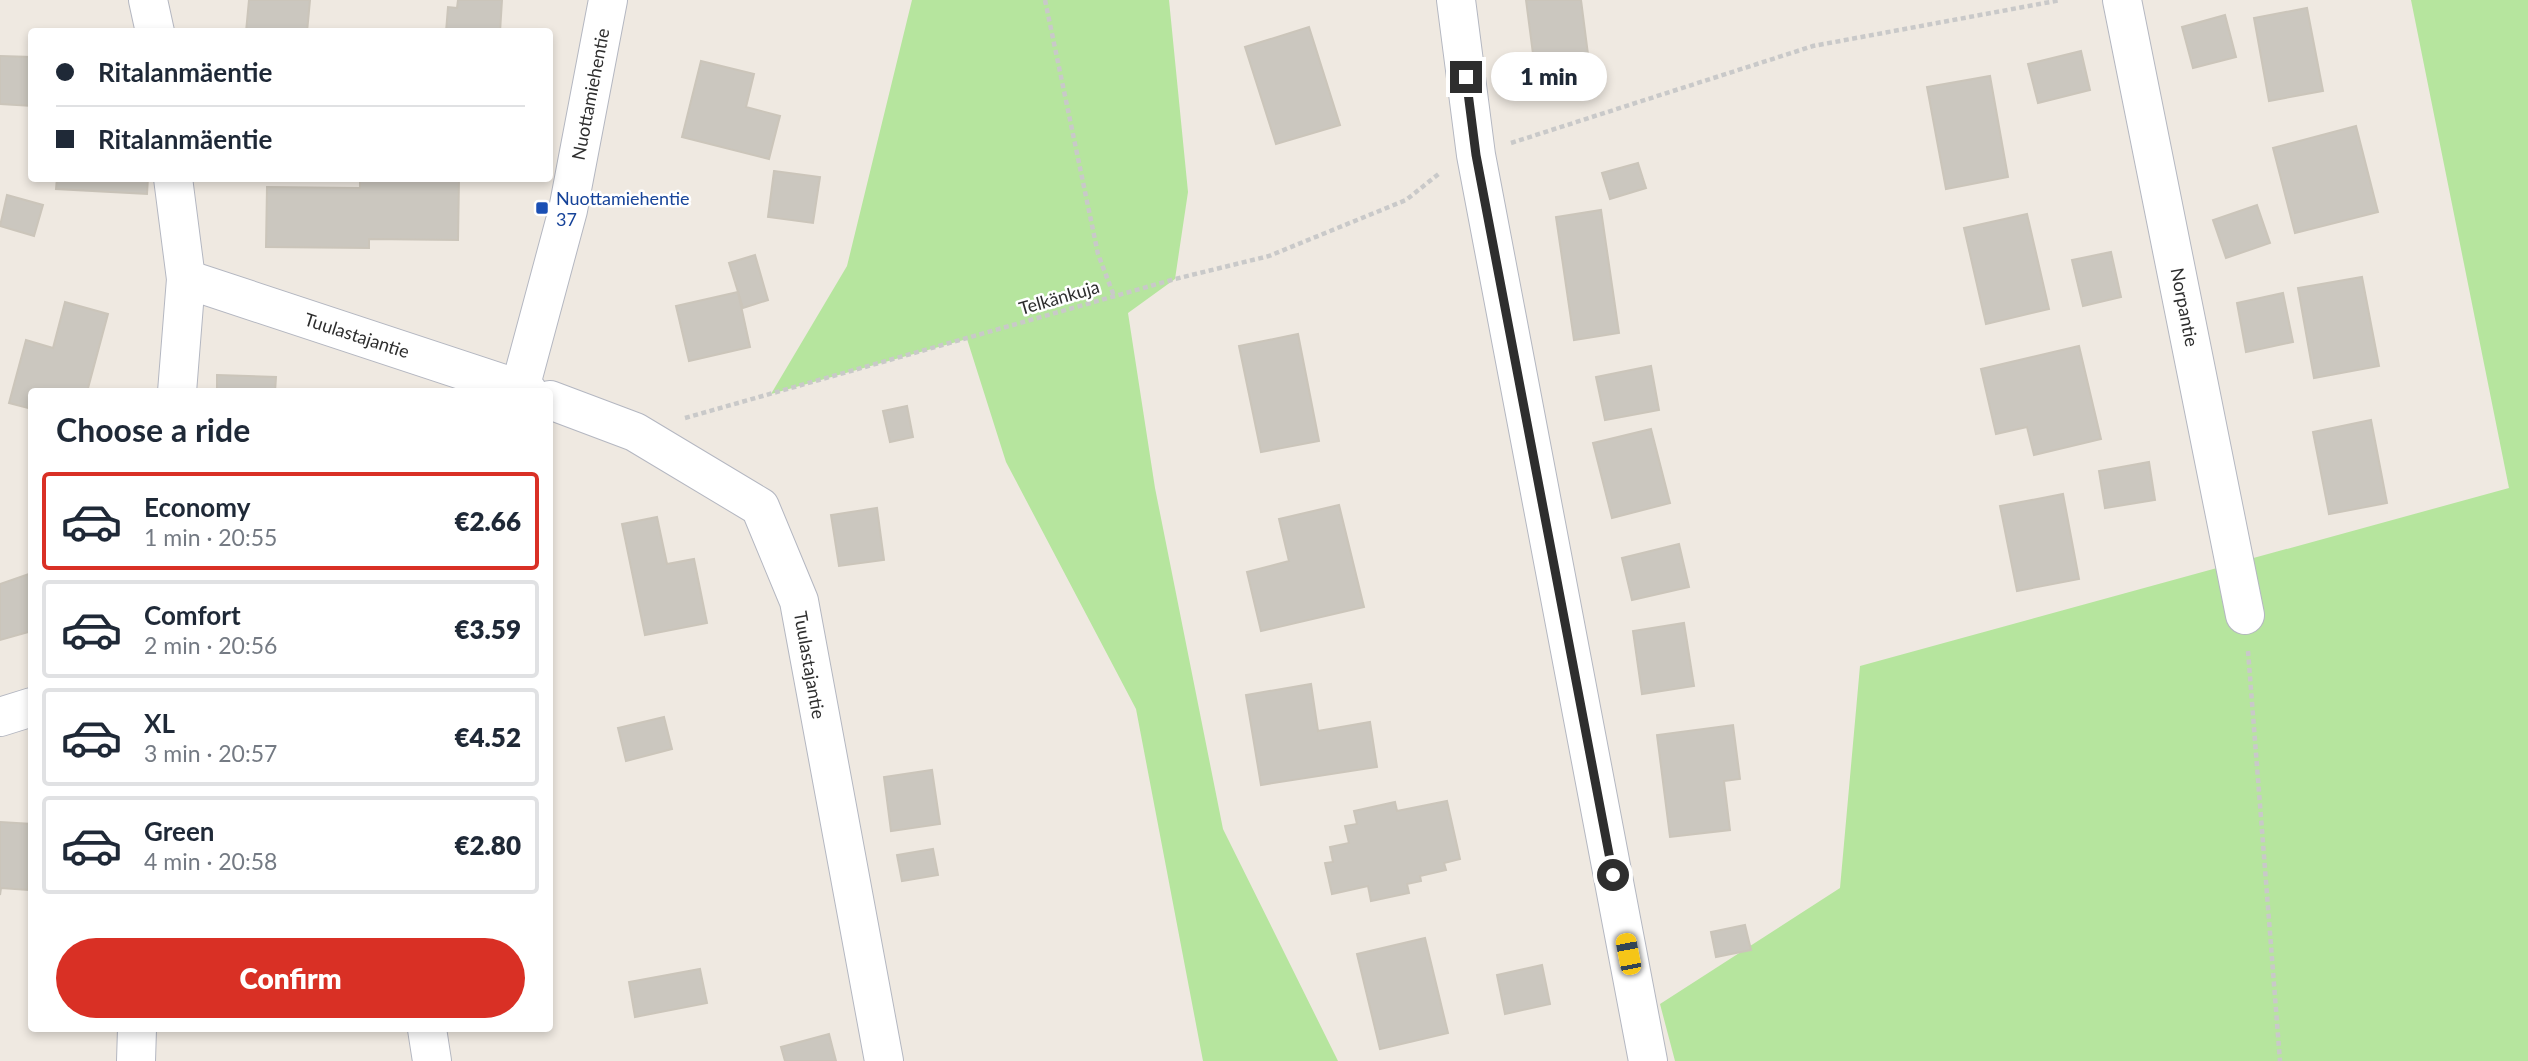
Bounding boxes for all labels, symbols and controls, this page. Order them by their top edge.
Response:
street label: Nuottamiehentie [566,26,614,162]
callout: 1 min [1490,52,1606,102]
text: Ritalanmäentie [98,56,272,88]
route end [1450,61,1482,93]
text: 1 min [1520,62,1578,90]
text: Ritalanmäentie [98,123,272,155]
place label: Nuottamiehentie 37 [556,187,690,230]
marker: Nuottamiehentie 37 [534,200,550,216]
street label: Norpantie [2167,266,2203,348]
street label: Telkänkuja [1016,275,1102,319]
street label: Tuulastajantie [302,308,412,362]
text: Choose a ride [56,410,250,449]
icon: car [60,490,123,553]
text: Economy [144,491,250,523]
text: €2.66 [454,505,521,537]
text: 1 min · 20:55 [144,523,277,551]
icon: car [60,598,123,661]
text: Comfort [144,599,241,631]
street label: Tuulastajantie [790,609,830,721]
text: €3.59 [454,613,521,645]
text: 2 min · 20:56 [144,631,277,659]
icon: car [60,706,123,769]
text: XL [144,707,175,739]
text: €4.52 [454,721,521,753]
text: 3 min · 20:57 [144,739,277,767]
icon: car [60,814,123,877]
text: Green [144,815,214,847]
text: €2.80 [454,829,521,861]
text: 4 min · 20:58 [144,847,277,875]
route start [1597,859,1629,891]
car [1614,931,1643,977]
button: Confirm [56,938,525,1018]

